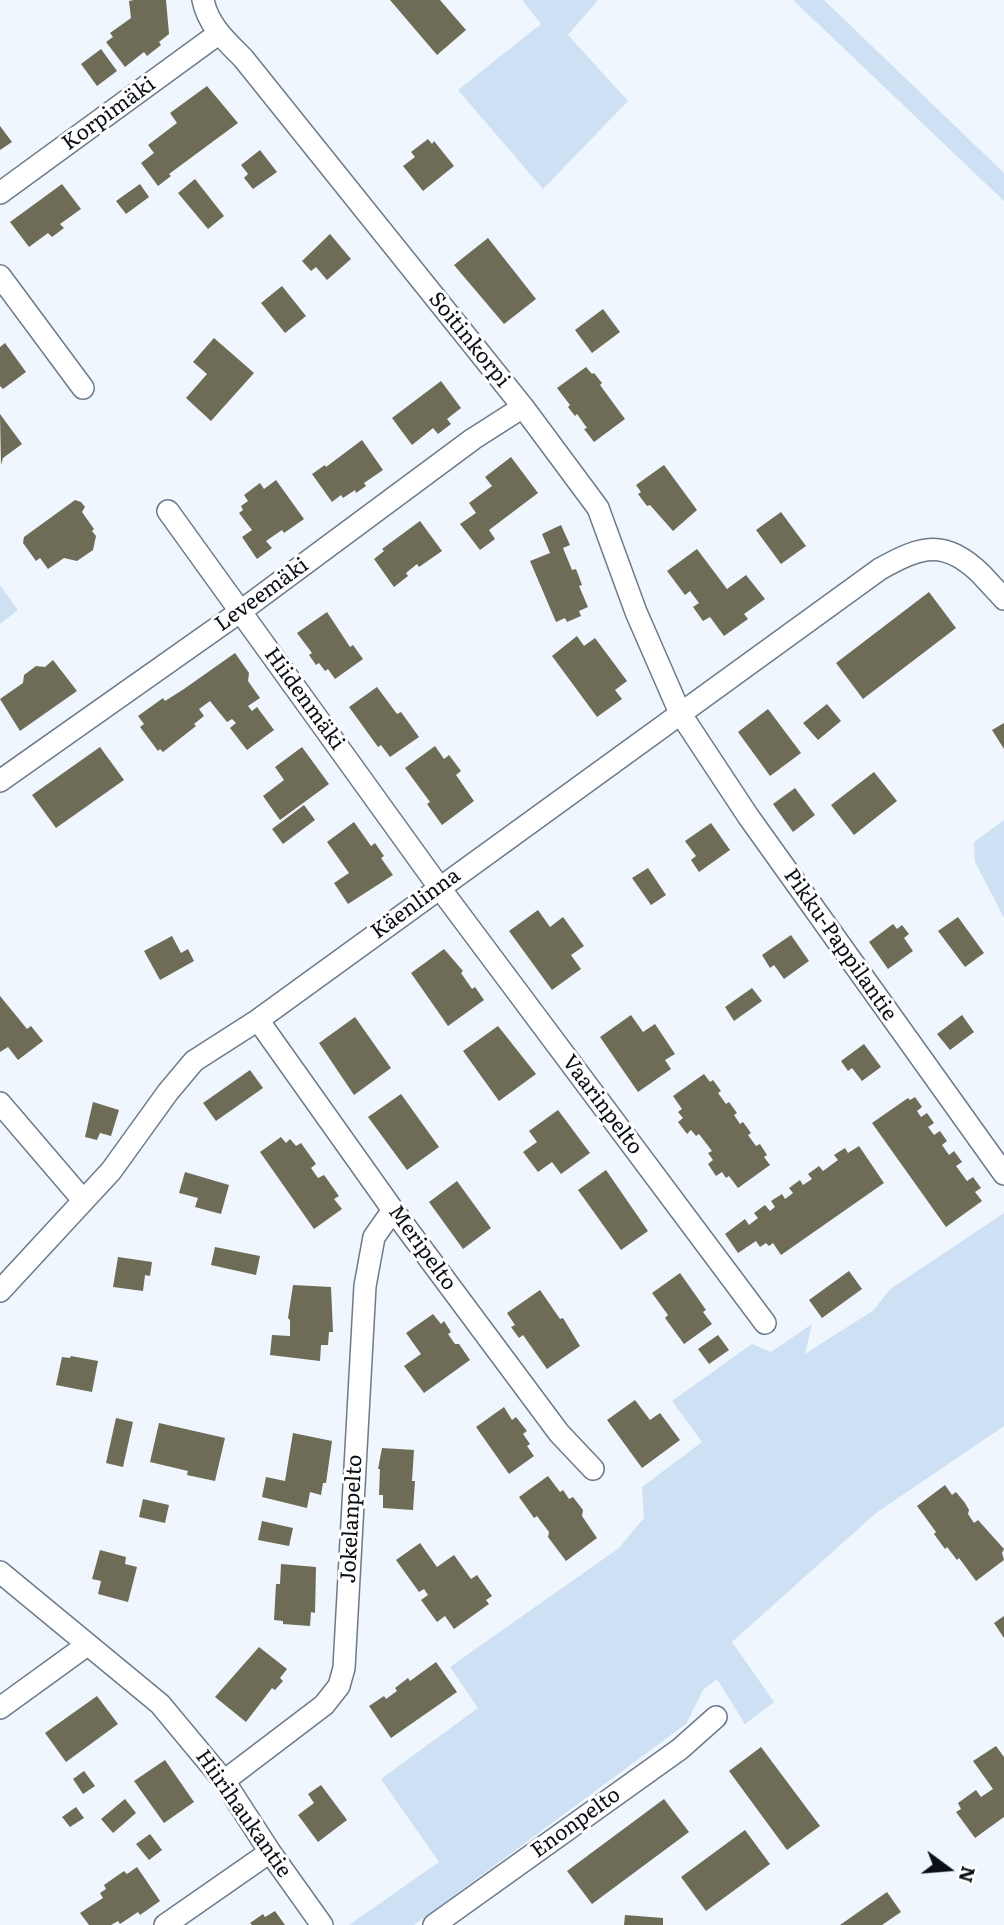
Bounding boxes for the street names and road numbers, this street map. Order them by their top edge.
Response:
street label: Korpimäki [58,72,160,156]
street label: Soitinkorpi [423,287,515,393]
street label: Leveemäki [211,553,313,637]
street label: Hiidenmäki [259,643,349,755]
street label: Käenlinna [366,863,466,945]
street label: Pikku-Pappilantie [778,864,902,1026]
street label: Vaarinpelto [556,1050,648,1160]
street label: Meripelto [383,1200,461,1296]
street label: Jokelanpelto [336,1454,368,1584]
street label: Hiirihaukantie [190,1745,296,1883]
street label: Enonpelto [527,1782,625,1864]

